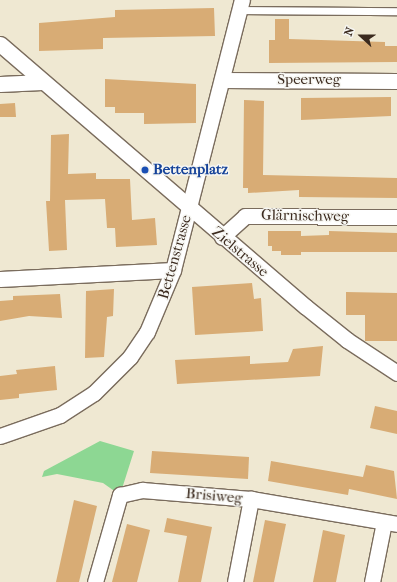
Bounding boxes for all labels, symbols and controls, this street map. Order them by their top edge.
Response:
north arrow [341,16,381,56]
text: N [342,25,357,38]
street label: Speerweg [277,71,341,89]
place label: Bettenplatz [153,161,228,179]
marker: Bettenplatz [140,165,150,175]
street label: Glärnischweg [261,206,349,226]
street label: Bettenstrasse [154,213,196,301]
street label: Zielstrasse [208,223,272,281]
street label: Brisiweg [185,485,243,507]

